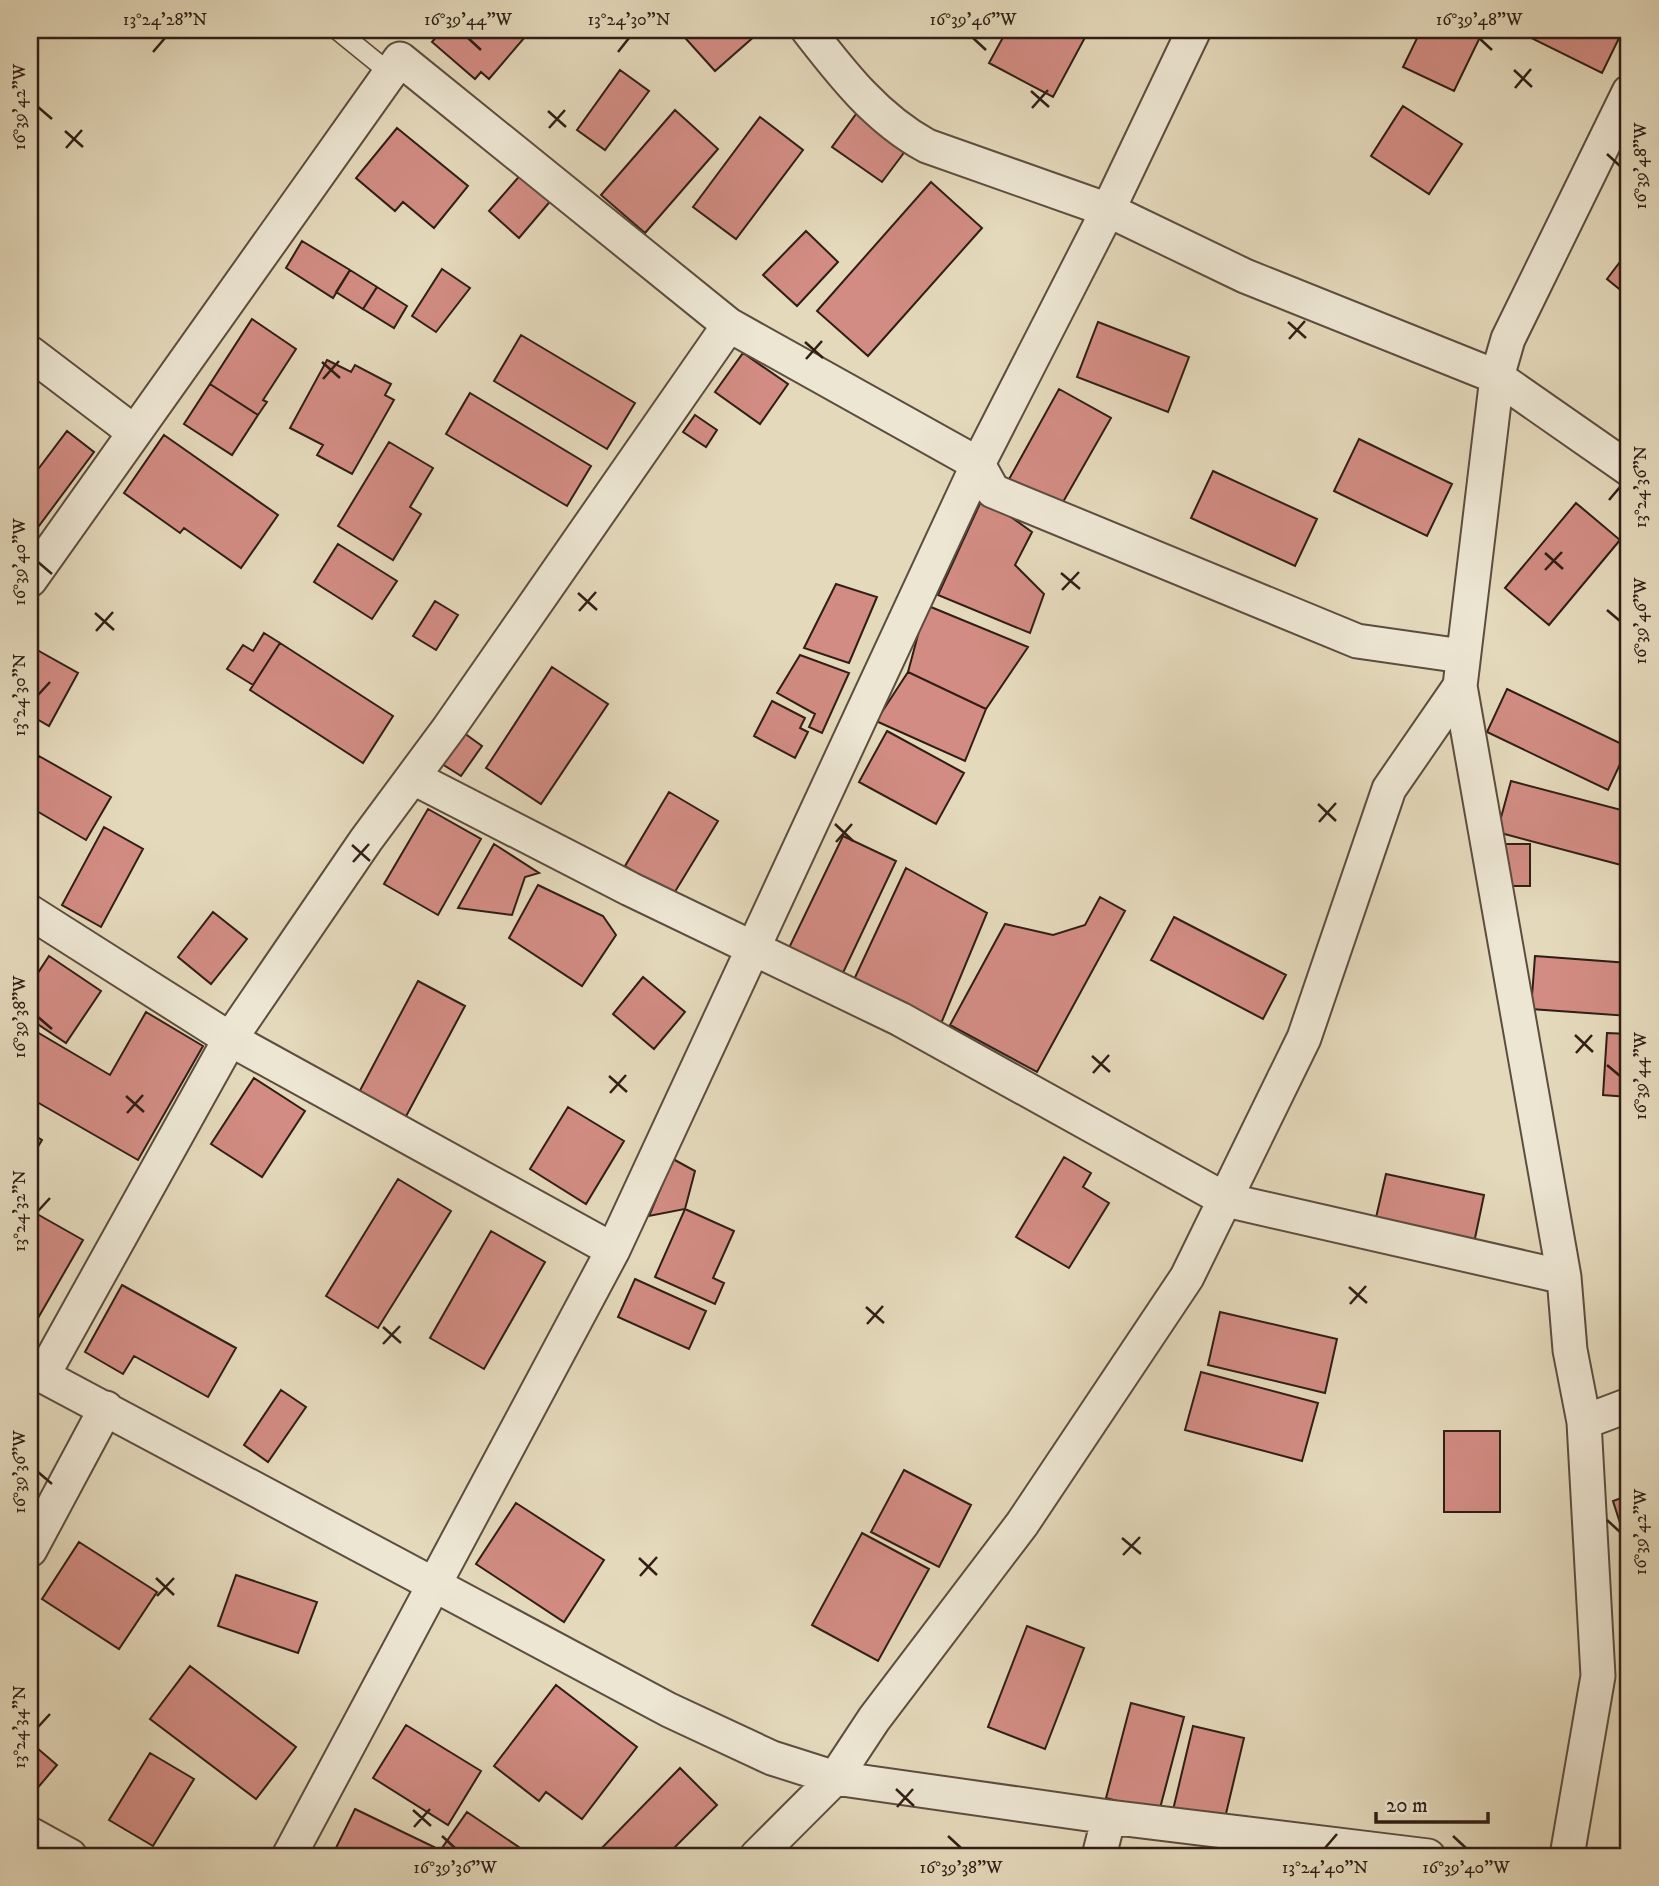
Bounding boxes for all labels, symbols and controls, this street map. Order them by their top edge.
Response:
text: 13°24'28"N [123,9,207,31]
text: 16°39'44"W [424,9,513,31]
text: 13°24'30"N [587,9,671,31]
text: 16°39'46"W [929,9,1017,31]
text: 16°39'48"W [1436,9,1523,31]
text: 16°39'42"W [9,63,31,150]
text: 16°39'48"W [1630,122,1652,209]
text: 13°24'36"N [1630,445,1652,528]
text: 16°39'40"W [9,518,31,606]
text: 16°39'46"W [1630,577,1652,665]
text: 13°24'30"N [9,653,31,737]
text: 16°39'38"W [9,975,31,1059]
text: 16°39'44"W [1630,1031,1652,1120]
text: 13°24'32"N [9,1170,31,1252]
text: 16°39'36"W [9,1430,31,1514]
text: 16°39'42"W [1630,1488,1652,1575]
text: 13°24'34"N [9,1685,31,1769]
scale bar [1376,1781,1488,1825]
text: 20 m [1386,1793,1428,1819]
text: 16°39'36"W [413,1857,497,1879]
text: 16°39'38"W [919,1857,1003,1879]
text: 13°24'40"N [1282,1857,1369,1879]
text: 16°39'40"W [1422,1857,1510,1879]

